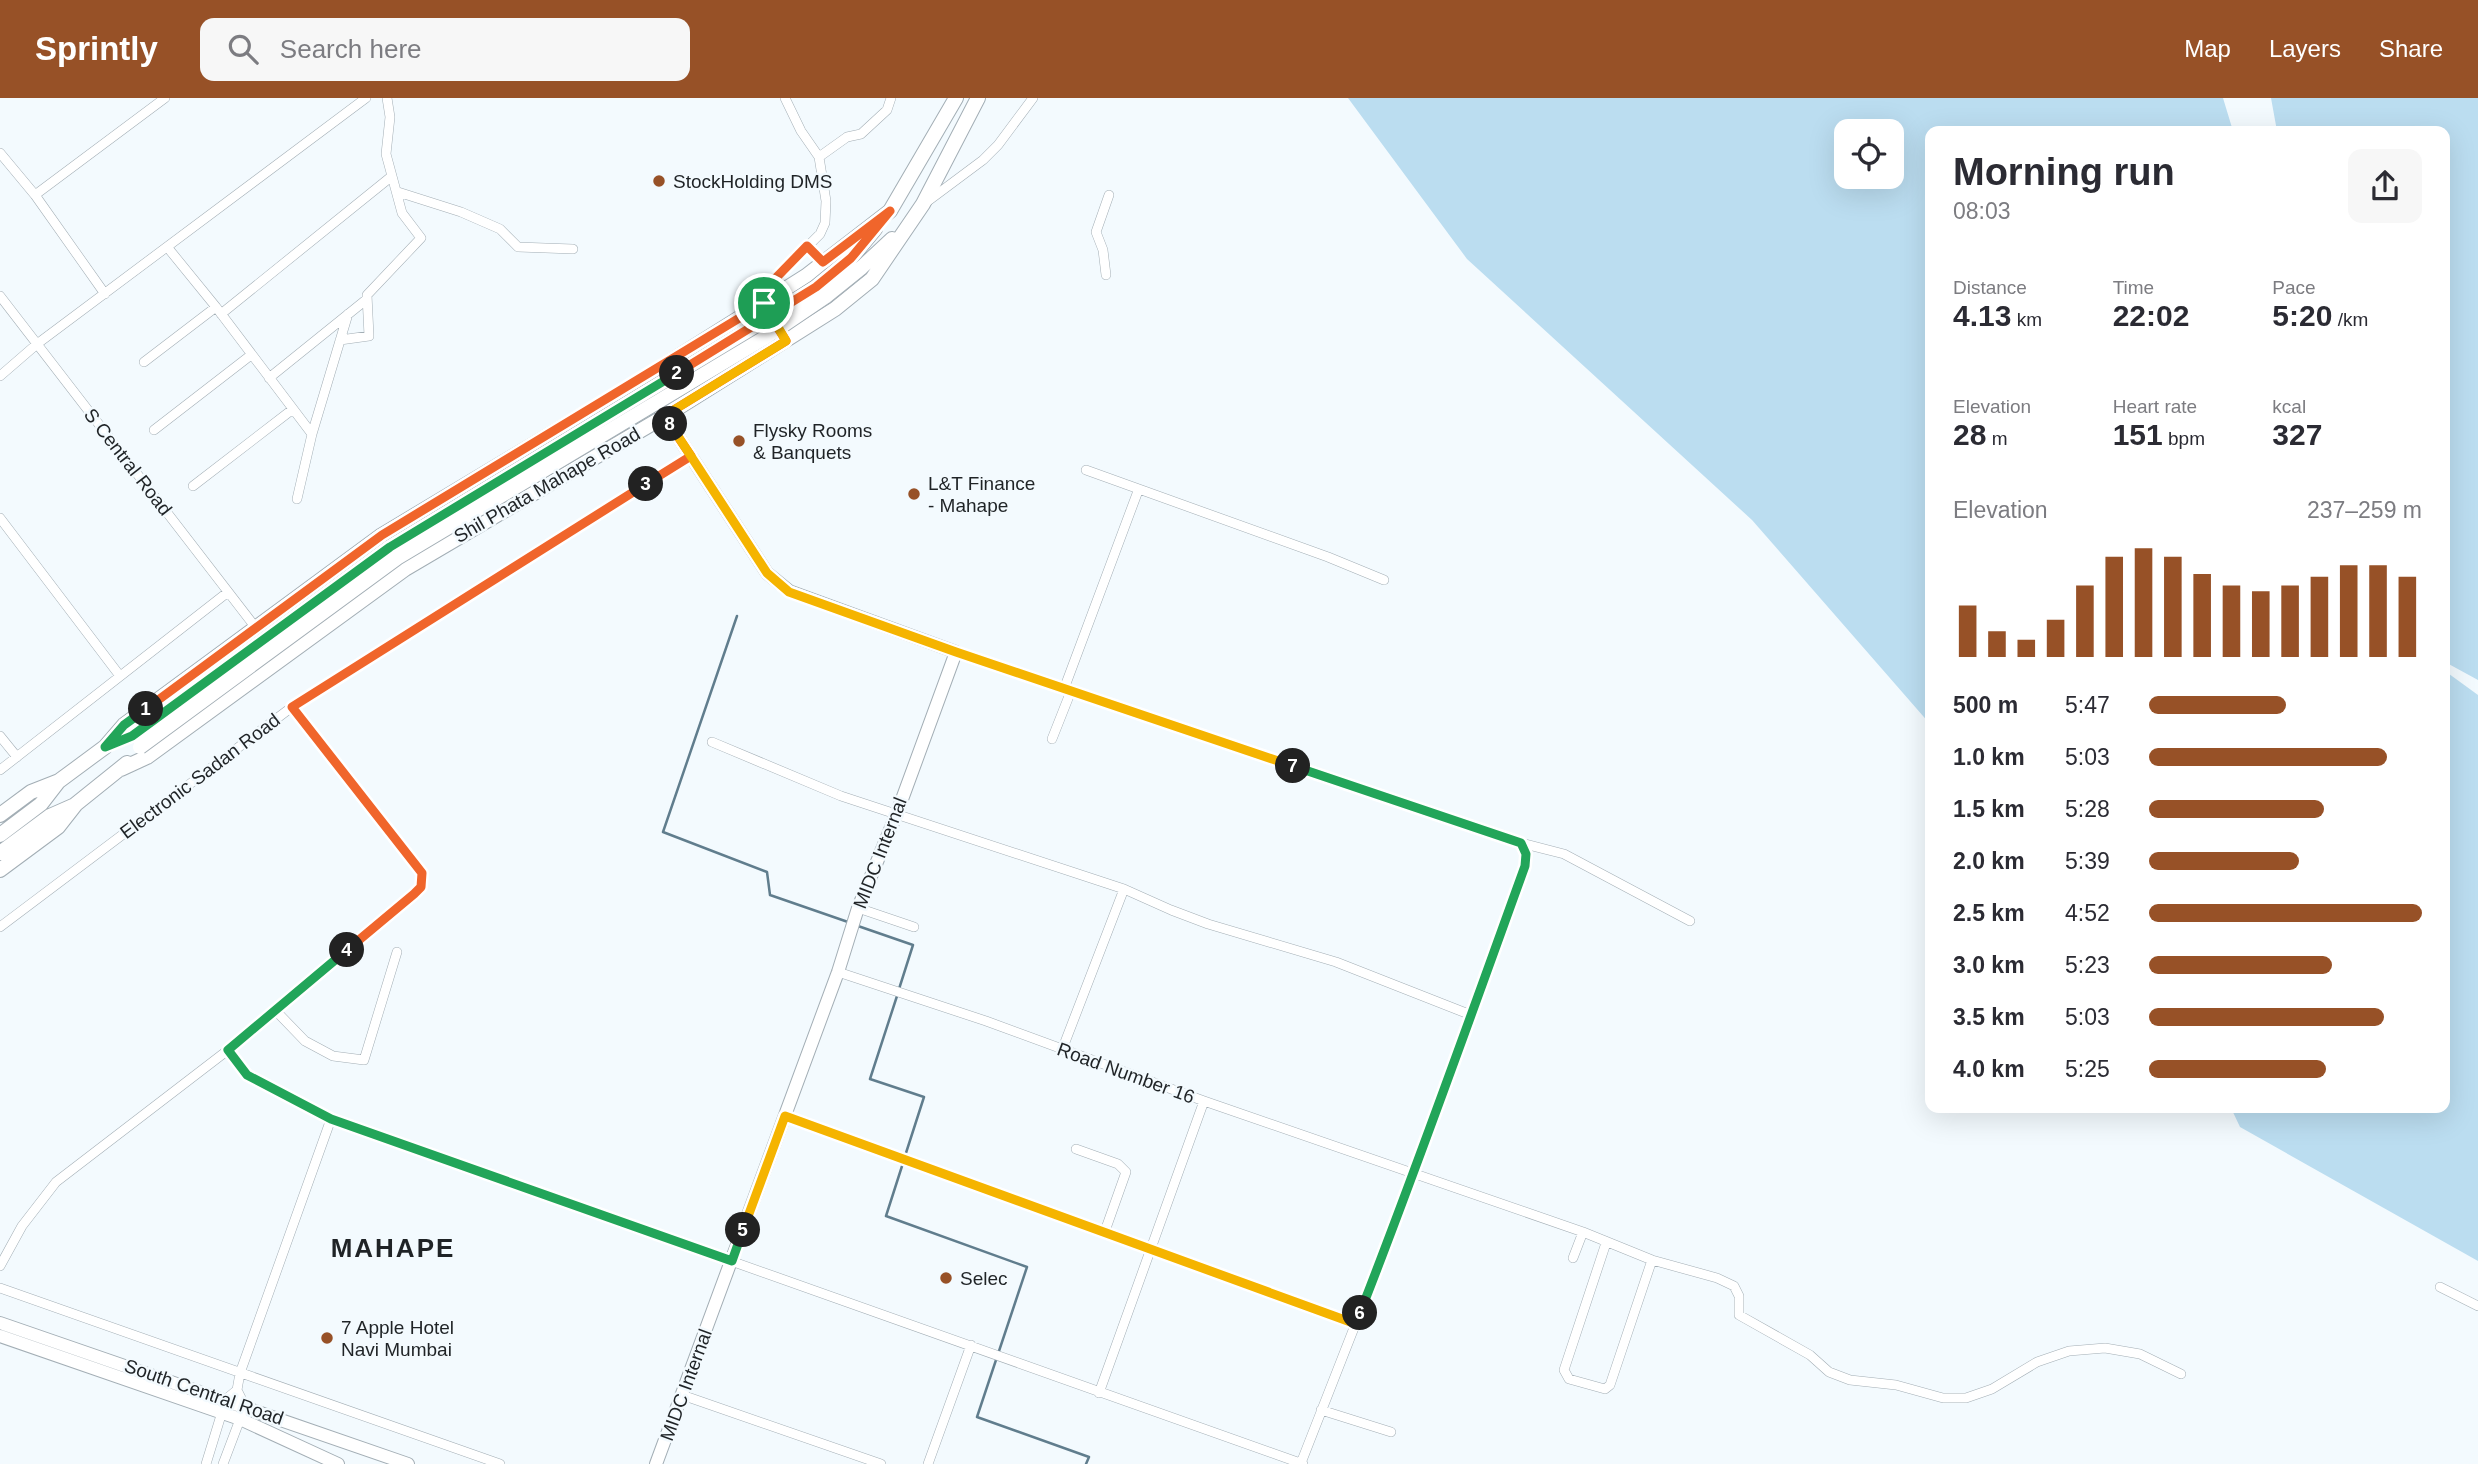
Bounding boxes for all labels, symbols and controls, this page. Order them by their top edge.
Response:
search box [200,18,690,81]
text: Sprintly [35,30,158,67]
icon: search [224,30,262,68]
text: Search here [280,34,422,64]
text: Map [2184,35,2231,62]
text: Layers [2269,35,2341,62]
text: Share [2379,35,2443,62]
map controls [1834,119,1904,189]
button: locate [1834,119,1904,189]
button: share [2348,149,2422,223]
text: Morning run [1953,151,2175,193]
place label: StockHolding DMS [673,171,832,192]
marker: StockHolding DMS [651,173,667,189]
text: 08:03 [1953,198,2011,224]
pin [734,273,794,333]
text: Distance [1953,277,2027,298]
text: Time [2113,277,2154,298]
text: Pace [2272,277,2316,298]
icon: arrive [745,284,783,322]
text: 4.13 [1953,299,2011,332]
text: 22:02 [2113,299,2189,332]
text: 5:20 [2272,299,2332,332]
text: km [2011,309,2042,330]
text: /km [2332,309,2368,330]
pin: 2 [660,356,694,390]
text: 2 [671,362,682,383]
text: Elevation [1953,396,2031,417]
text: Heart rate [2113,396,2197,417]
text: kcal [2272,396,2306,417]
street label: S Central Road [80,404,176,520]
pin: 8 [652,406,688,442]
text: 8 [664,413,675,434]
text: 28 [1953,418,1986,451]
text: 151 [2113,418,2163,451]
text: 327 [2272,418,2322,451]
place label: Flysky Rooms & Banquets [753,420,872,463]
street label: Shil Phata Mahape Road [450,423,644,547]
text: m [1986,428,2007,449]
text: bpm [2163,428,2205,449]
marker: Flysky Rooms & Banquets [731,433,747,449]
pin: 3 [628,466,664,502]
text: 3 [640,473,651,494]
place label: L&T Finance - Mahape [928,473,1035,516]
marker: L&T Finance - Mahape [906,486,922,502]
text: Elevation [1953,497,2048,523]
text: 237–259 m [2307,497,2422,523]
pin: 1 [128,692,164,726]
text: 500 m [1953,692,2018,718]
text: 5:47 [2065,692,2110,718]
text: 1 [140,698,151,719]
street label: Electronic Sadan Road [116,709,284,843]
text: 1.0 km [1953,744,2025,770]
text: 5:03 [2065,744,2110,770]
pin: 7 [1276,748,1310,784]
text: 7 [1287,755,1298,776]
street label: MIDC Internal [849,795,911,911]
text: 1.5 km [1953,796,2025,822]
text: 5:28 [2065,796,2110,822]
text: 2.0 km [1953,848,2025,874]
text: 5:39 [2065,848,2110,874]
text: 2.5 km [1953,900,2025,926]
text: 4:52 [2065,900,2110,926]
pin: 4 [330,932,364,968]
text: 4 [341,939,352,960]
text: 3.0 km [1953,952,2025,978]
text: 5:23 [2065,952,2110,978]
text: 3.5 km [1953,1004,2025,1030]
text: 5:03 [2065,1004,2110,1030]
street label: Road Number 16 [1054,1038,1198,1108]
text: 4.0 km [1953,1056,2025,1082]
text: 5:25 [2065,1056,2110,1082]
pin: 5 [726,1212,760,1248]
text: 5 [737,1219,748,1240]
district label: MAHAPE [331,1233,455,1263]
place label: Selec [960,1268,1008,1289]
marker: Selec [938,1270,954,1286]
pin: 6 [1342,1296,1378,1330]
text: 6 [1354,1302,1365,1323]
place label: 7 Apple Hotel Navi Mumbai [341,1317,454,1360]
street label: MIDC Internal [656,1326,716,1444]
marker: 7 Apple Hotel Navi Mumbai [319,1330,335,1346]
street label: South Central Road [122,1355,286,1429]

